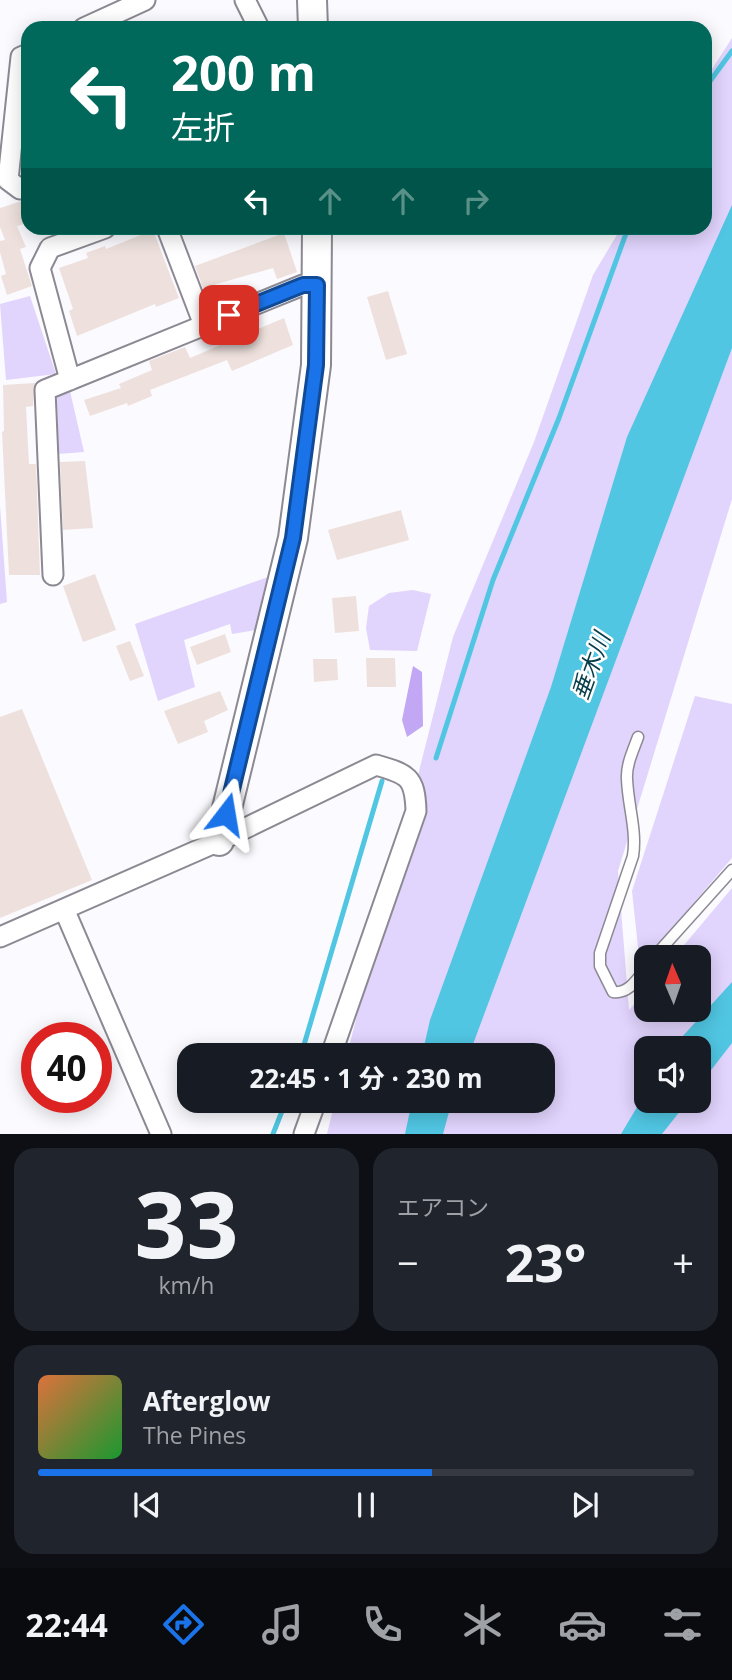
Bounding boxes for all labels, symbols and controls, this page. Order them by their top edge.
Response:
text: 200 m [171,39,316,105]
icon: left [56,49,147,140]
text: 左折 [171,105,235,148]
icon: left [238,182,276,220]
icon: ahead [311,182,349,220]
icon: ahead [384,182,422,220]
icon: right [457,182,495,220]
pin [199,285,259,345]
icon: arrive [210,296,248,334]
water label: 垂木川 [563,625,618,704]
position arrow [189,777,263,851]
north arrow [634,945,710,1022]
map controls [634,945,711,1113]
speed limit sign: 40 [21,1022,112,1113]
button: sound [634,1036,711,1113]
text: 22:45 · 1 分 · 230 m [249,1060,483,1096]
text: 33 [134,1161,239,1285]
text: エアコン [397,1191,489,1223]
text: 23° [505,1226,586,1297]
text: − [397,1236,419,1288]
text: + [672,1236,694,1288]
text: km/h [159,1269,214,1301]
text: Afterglow [143,1383,270,1419]
text: The Pines [143,1419,246,1451]
icon: previous [128,1486,166,1524]
icon: pause [347,1486,385,1524]
icon: next [566,1486,604,1524]
icon: directions [159,1600,208,1649]
icon: music [258,1600,307,1649]
icon: phone [358,1600,407,1649]
icon: climate [458,1600,507,1649]
icon: car [558,1600,607,1649]
icon: filters [658,1600,707,1649]
text: 22:44 [25,1603,108,1646]

